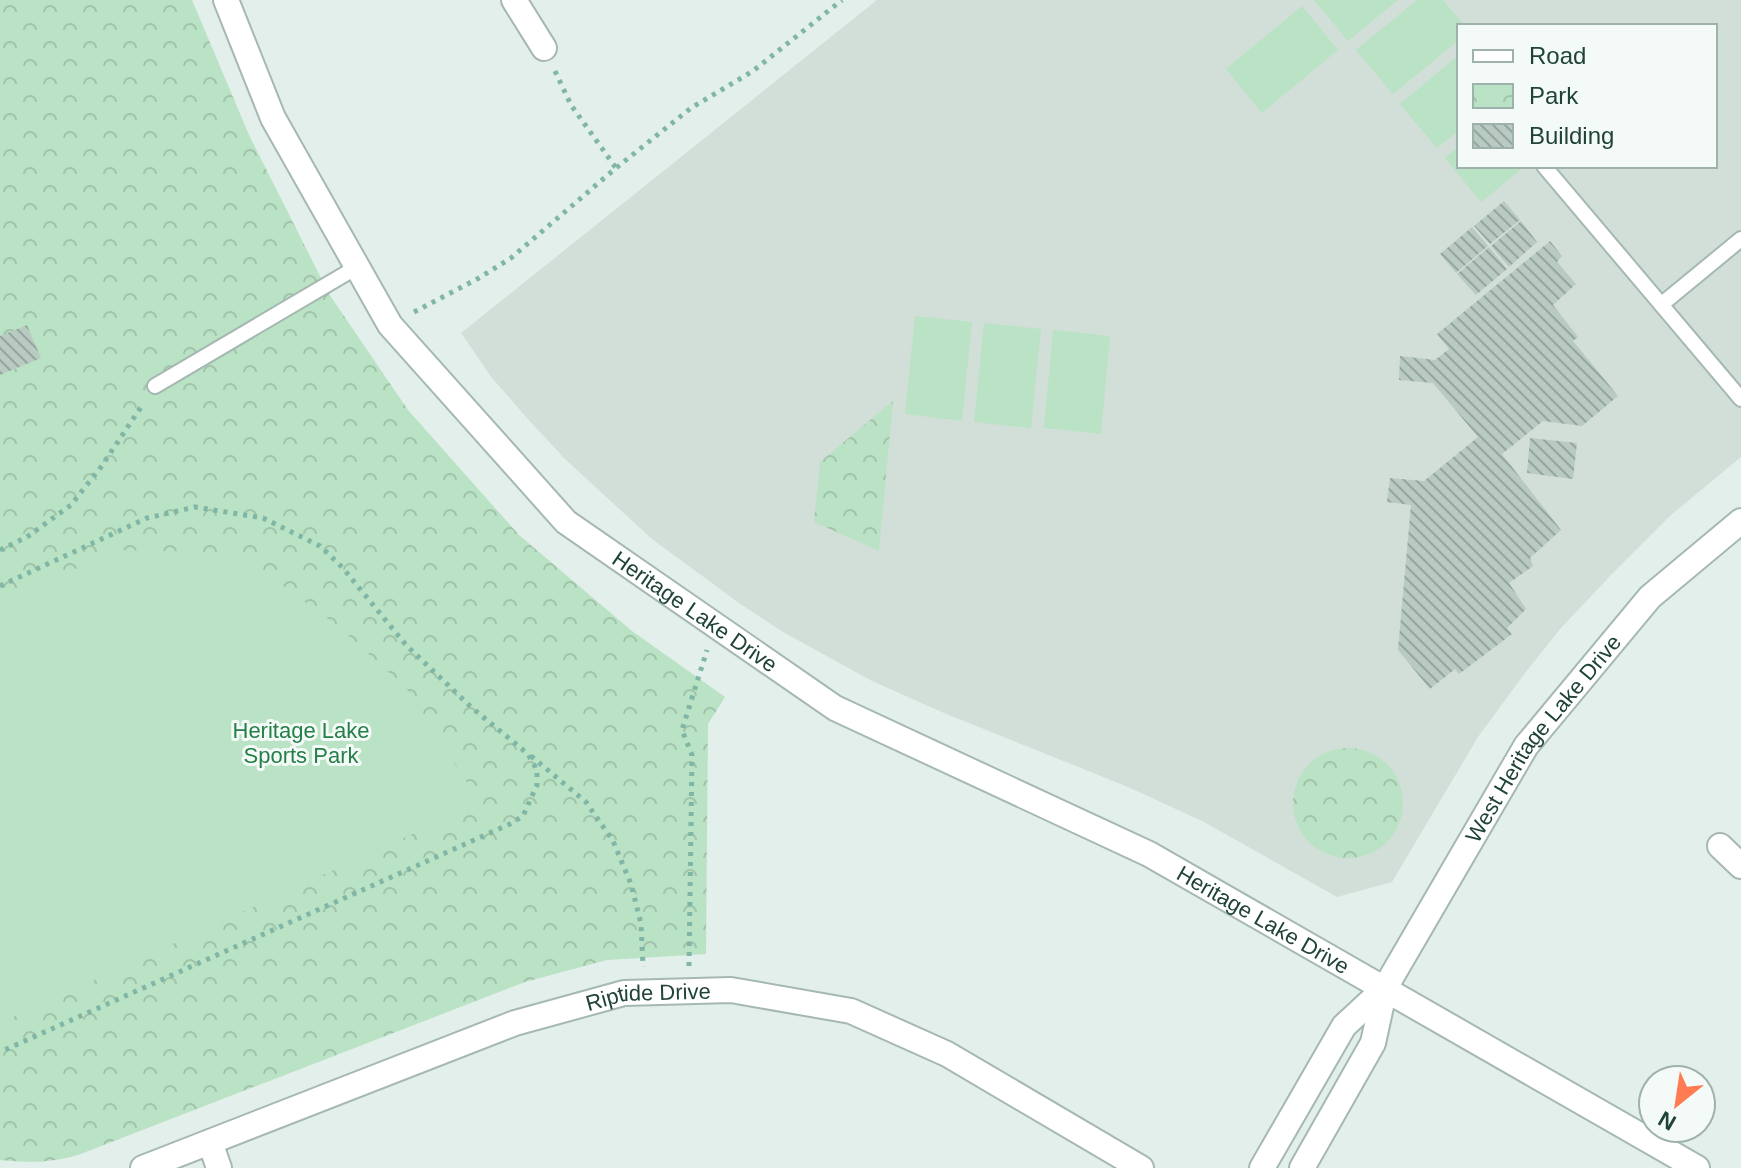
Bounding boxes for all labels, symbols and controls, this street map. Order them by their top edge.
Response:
legend [1457,24,1717,168]
text: Road [1529,42,1586,69]
text: Park [1529,82,1579,109]
text: Building [1529,122,1614,149]
street label: Heritage Lake Drive [608,546,782,677]
street label: West Heritage Lake Drive [1460,630,1626,847]
park label: Heritage Lake Sports Park [233,718,369,768]
street label: Heritage Lake Drive [1173,860,1354,979]
street label: Riptide Drive [583,978,711,1015]
north arrow [1637,1064,1717,1144]
text: N [1654,1106,1680,1136]

